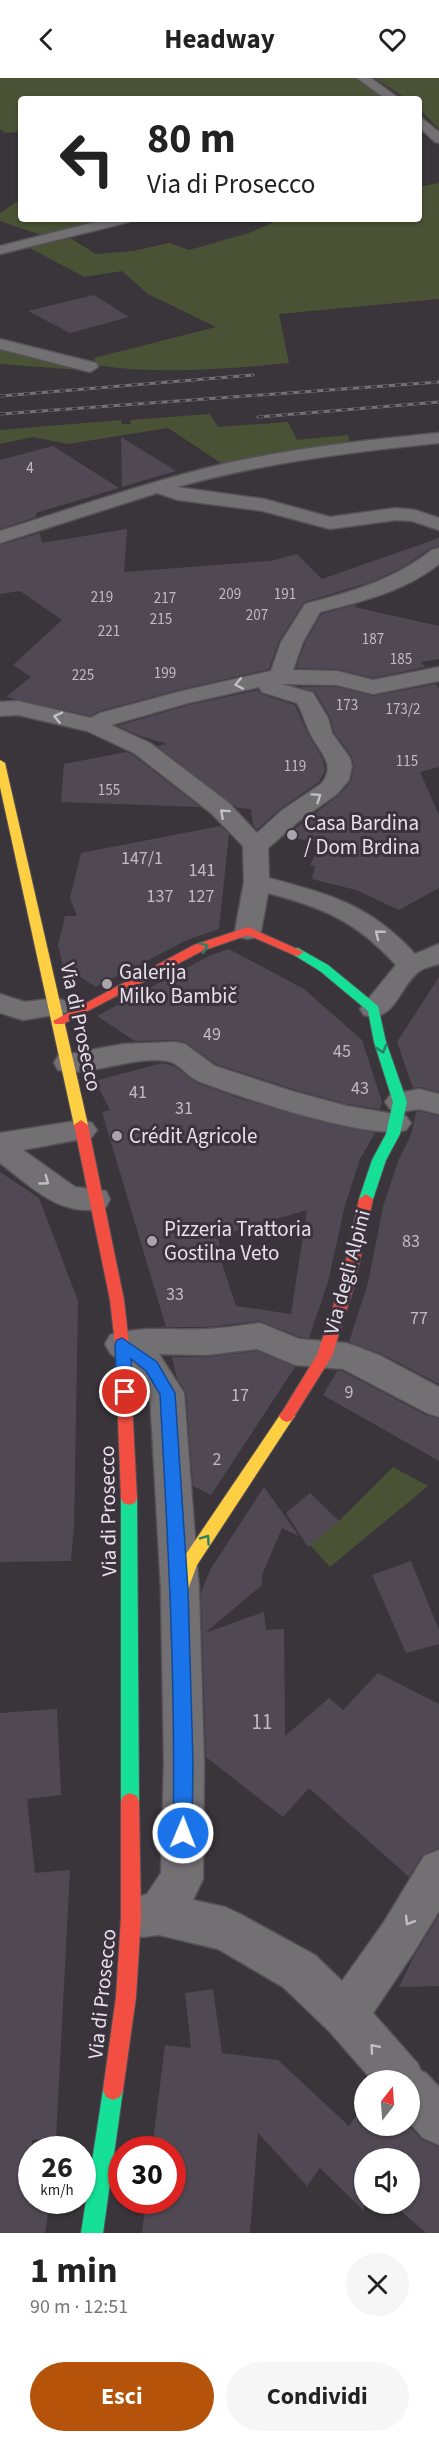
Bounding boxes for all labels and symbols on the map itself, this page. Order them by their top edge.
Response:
house number: 4 [26,458,34,479]
house number: 209 [219,584,241,605]
house number: 191 [274,584,296,605]
house number: 219 [91,587,113,608]
house number: 217 [154,588,176,609]
house number: 207 [246,605,268,626]
house number: 215 [150,609,172,630]
house number: 221 [98,621,120,642]
house number: 187 [362,629,384,650]
house number: 185 [390,649,412,670]
house number: 199 [154,663,176,684]
house number: 225 [72,665,94,686]
one-way arrow [235,677,245,690]
house number: 173 [336,695,358,716]
house number: 173/2 [385,699,421,720]
one-way arrow [53,711,63,724]
house number: 115 [396,751,418,772]
house number: 119 [284,756,306,777]
house number: 155 [98,780,120,801]
one-way arrow [311,793,322,804]
place label: Casa Bardina / Dom Brdina [304,808,420,862]
one-way arrow [221,809,231,820]
marker: Casa Bardina / Dom Brdina [285,828,299,842]
house number: 147/1 [121,846,163,871]
house number: 141 [189,858,215,883]
house number: 137 [147,884,173,909]
house number: 127 [188,884,214,909]
one-way arrow [375,931,386,942]
one-way arrow [198,941,209,954]
place label: Galerija Milko Bambič [119,957,238,1011]
street label: Via di Prosecco [53,960,109,1094]
marker: Galerija Milko Bambič [100,977,114,991]
house number: 49 [203,1022,221,1047]
house number: 45 [333,1039,351,1064]
one-way arrow [375,1043,387,1054]
house number: 43 [351,1076,369,1101]
house number: 41 [129,1080,147,1105]
house number: 31 [175,1096,193,1121]
place label: Crédit Agricole [129,1121,257,1151]
marker: Crédit Agricole [110,1129,124,1143]
one-way arrow [38,1173,49,1184]
street label: Via degli Alpini [316,1206,378,1338]
place label: Pizzeria Trattoria Gostilna Veto [164,1214,312,1268]
house number: 83 [402,1229,420,1254]
marker: Pizzeria Trattoria Gostilna Veto [145,1234,159,1248]
house number: 33 [166,1282,184,1307]
house number: 77 [410,1306,428,1331]
pin [99,1366,150,1417]
house number: 9 [345,1380,354,1405]
house number: 17 [231,1383,249,1408]
street label: Via di Prosecco [92,1445,124,1577]
house number: 2 [213,1447,222,1472]
one-way arrow [199,1535,210,1546]
house number: 11 [252,1707,272,1737]
position arrow [151,1801,215,1865]
one-way arrow [404,1915,416,1925]
street label: Via di Prosecco [80,1927,124,2061]
one-way arrow [370,2044,381,2055]
north arrow [354,2070,420,2136]
speed limit sign: 30 [108,2136,186,2214]

